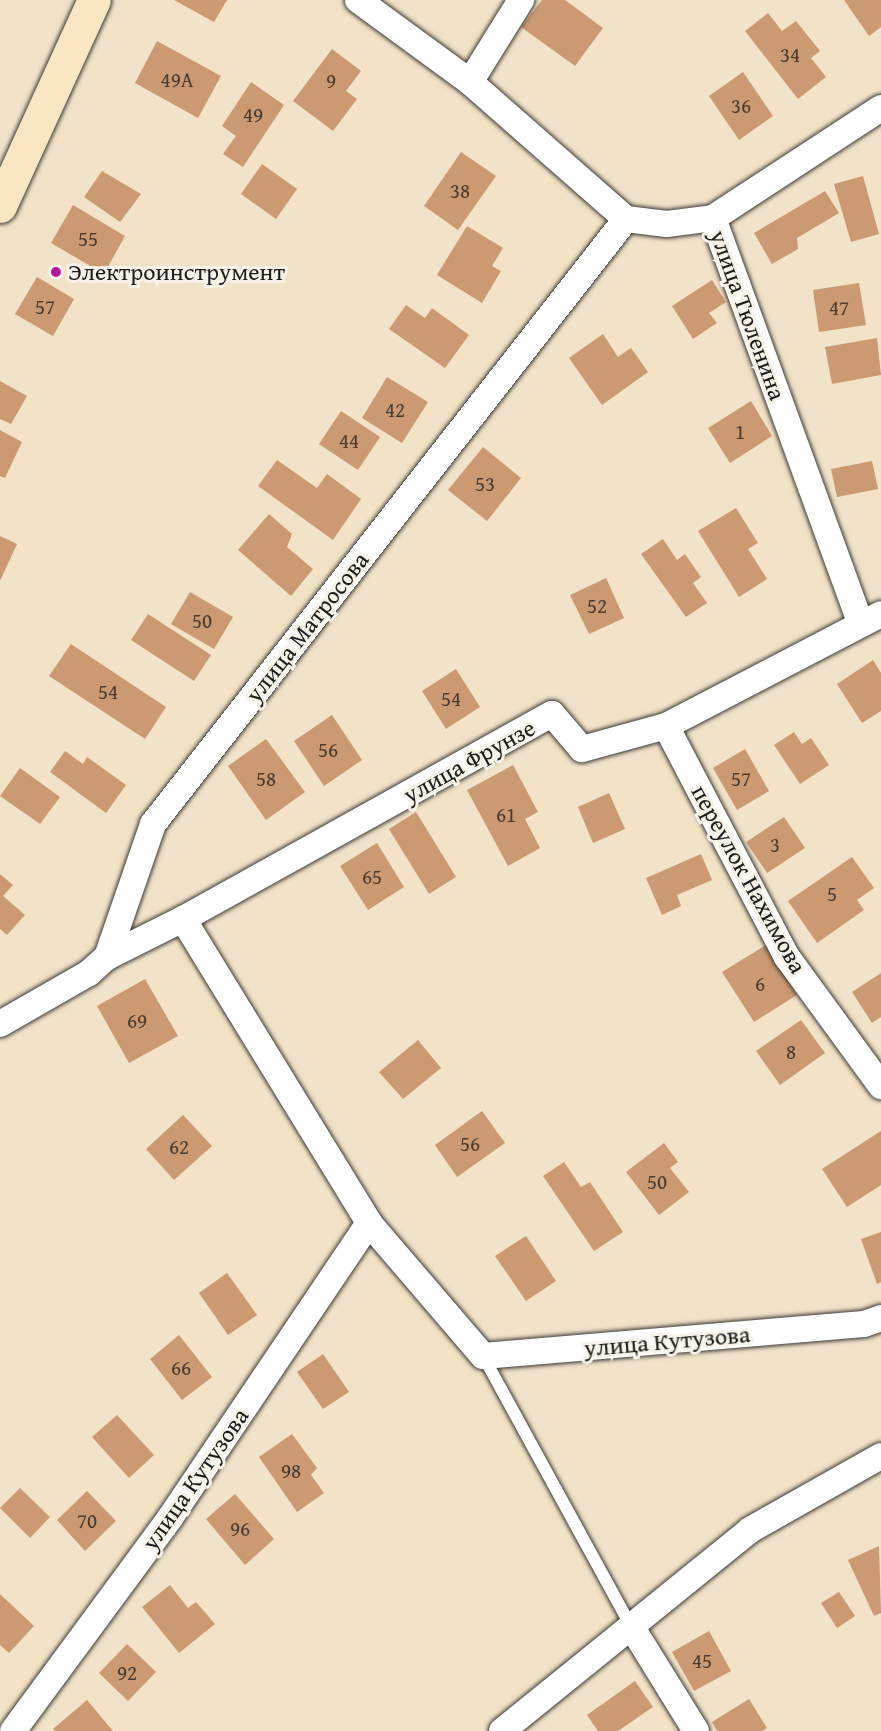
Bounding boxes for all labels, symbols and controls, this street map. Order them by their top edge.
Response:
house number: 34 [780,42,800,68]
house number: 49А [161,67,193,93]
house number: 9 [326,68,336,94]
house number: 36 [731,93,751,119]
house number: 49 [243,102,263,128]
house number: 38 [450,178,470,204]
house number: 55 [78,226,98,252]
street label: улица Тюленина [704,226,792,404]
place label: Электроинструмент [68,258,285,286]
marker: Электроинструмент [49,265,63,279]
house number: 57 [35,294,55,320]
house number: 47 [829,295,849,321]
house number: 42 [385,397,405,423]
house number: 1 [735,419,745,445]
house number: 44 [339,428,359,454]
house number: 53 [475,471,495,497]
street label: улица Матросова [239,546,375,708]
house number: 52 [587,593,607,619]
house number: 50 [192,608,212,634]
house number: 54 [98,679,118,705]
house number: 54 [441,686,461,712]
street label: улица Фрунзе [398,713,540,809]
house number: 56 [318,737,338,763]
house number: 58 [256,766,276,792]
house number: 57 [731,766,751,792]
street label: переулок Нахимова [685,780,813,978]
house number: 61 [496,802,516,828]
house number: 3 [770,832,780,858]
house number: 65 [362,864,382,890]
house number: 5 [827,881,837,907]
house number: 6 [755,971,765,997]
house number: 69 [127,1008,147,1034]
house number: 8 [786,1039,796,1065]
house number: 56 [460,1131,480,1157]
house number: 62 [169,1134,189,1160]
house number: 50 [647,1169,667,1195]
street label: улица Кутузова [583,1319,751,1363]
house number: 66 [171,1355,191,1381]
street label: улица Кутузова [135,1402,255,1556]
house number: 98 [281,1458,301,1484]
house number: 70 [77,1508,97,1534]
house number: 96 [230,1516,250,1542]
house number: 45 [692,1648,712,1674]
house number: 92 [117,1660,137,1686]

